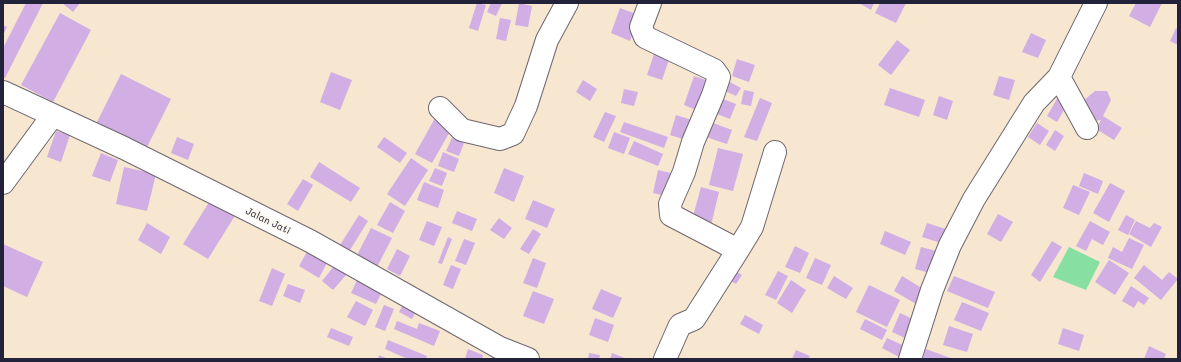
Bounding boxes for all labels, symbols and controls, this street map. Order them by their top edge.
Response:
street label: Jalan Jati [244,205,292,237]

